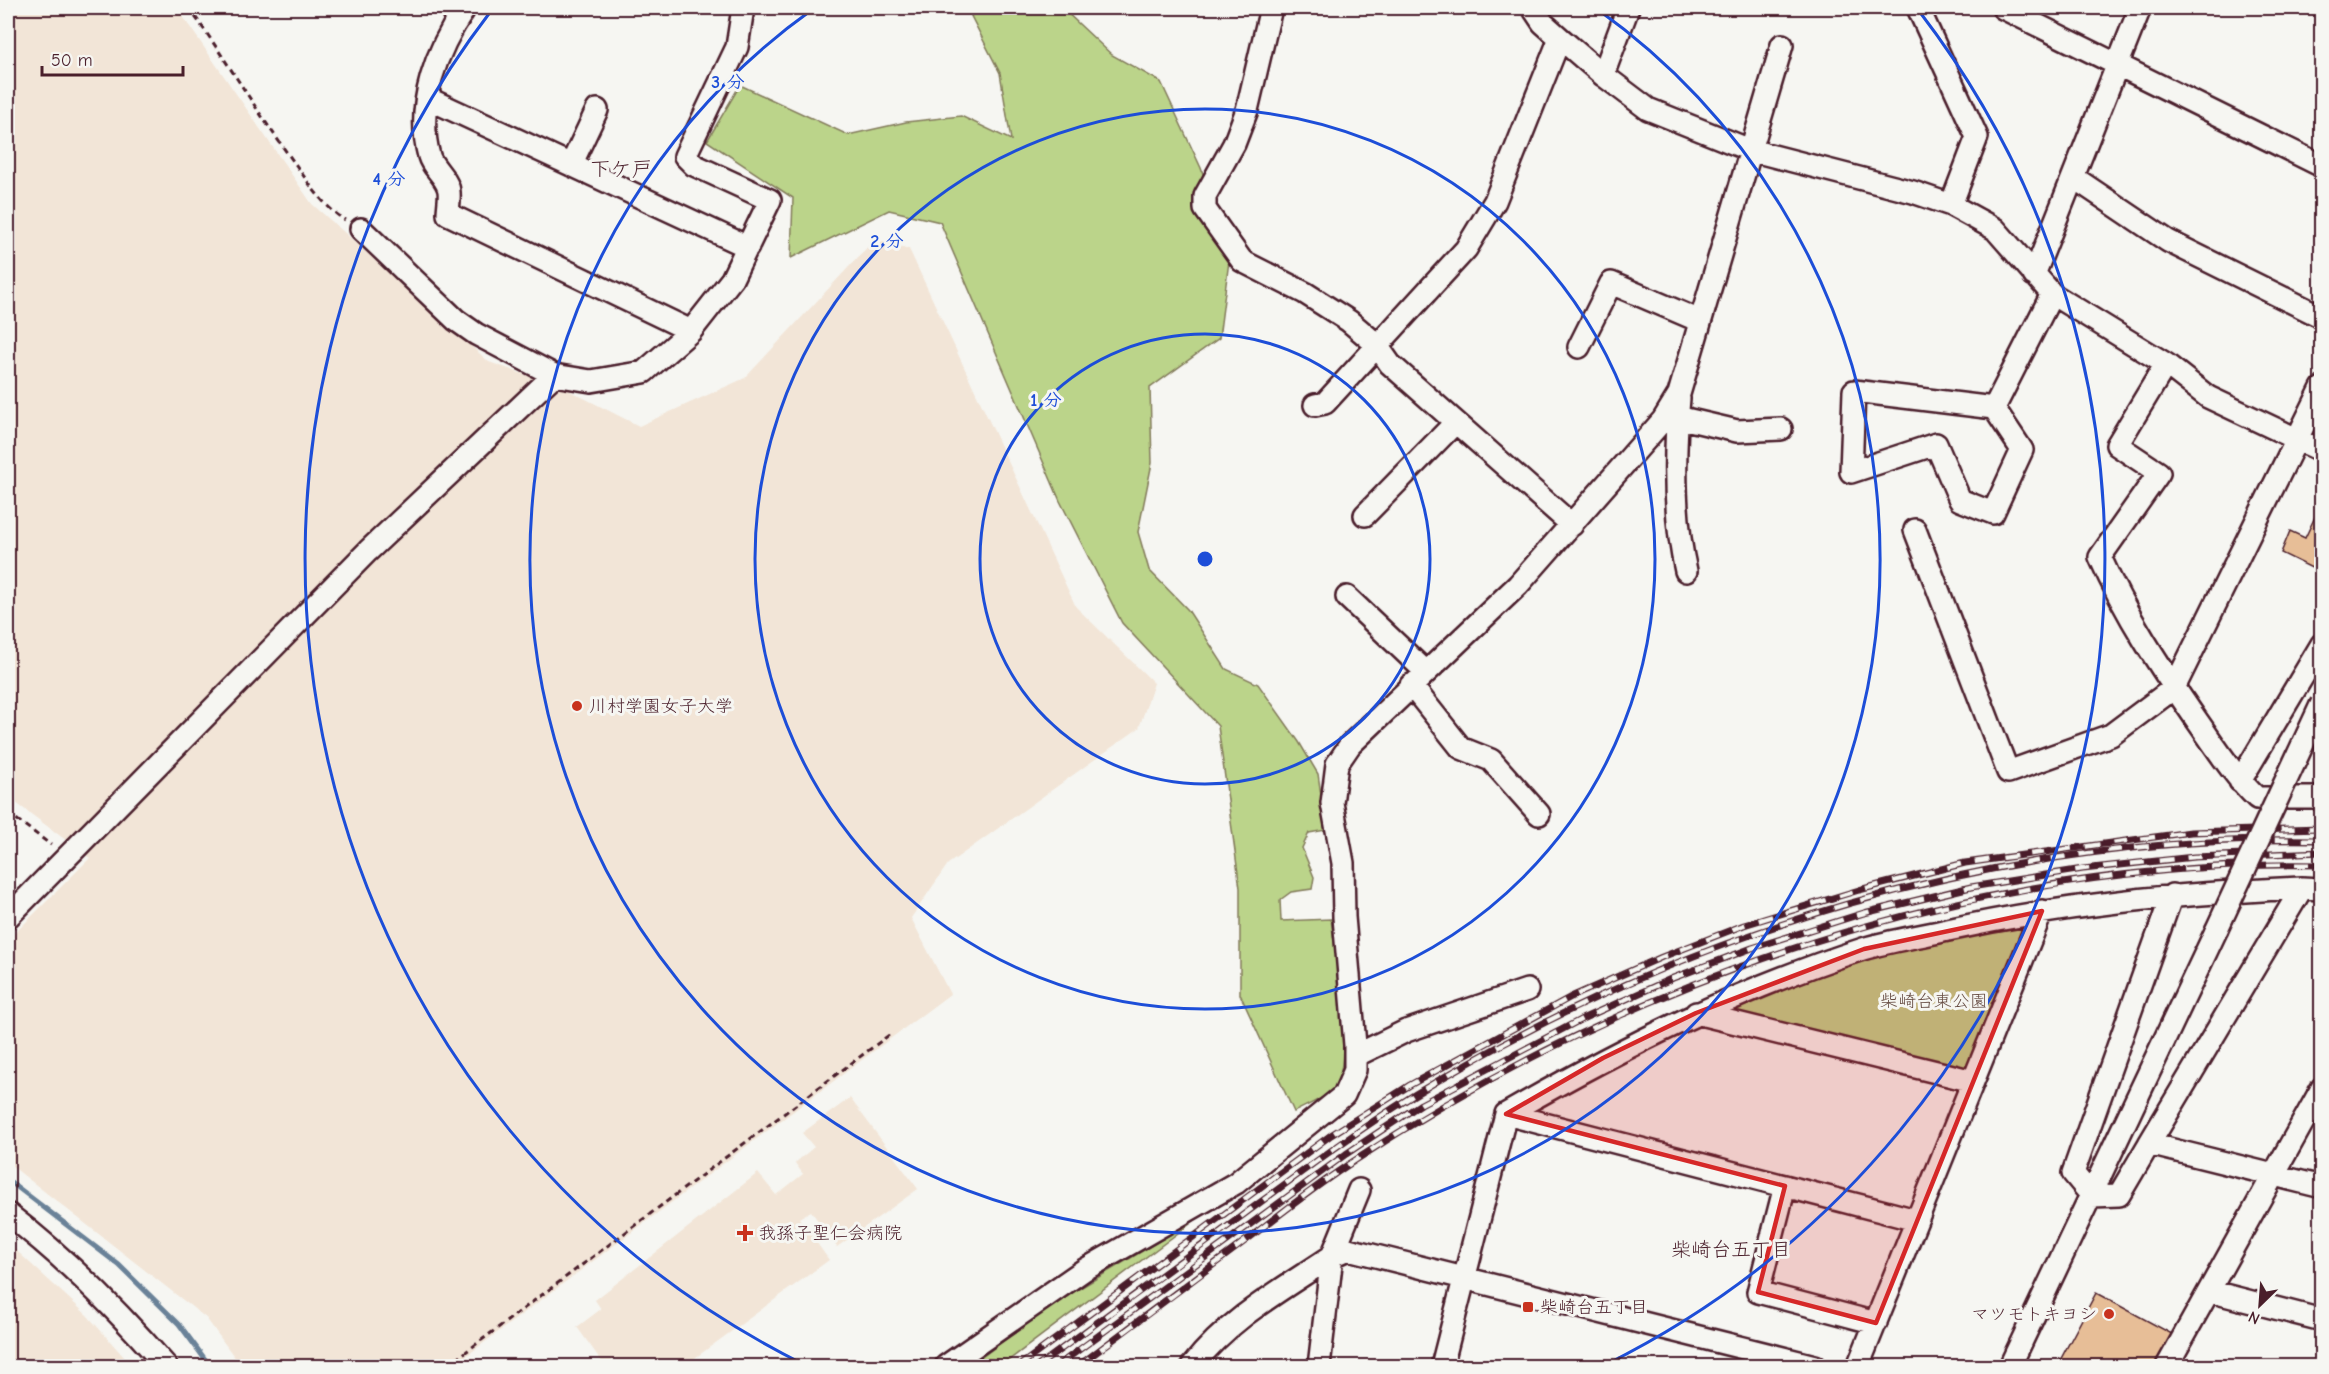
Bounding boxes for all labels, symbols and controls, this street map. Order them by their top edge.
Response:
scale bar [42,39,183,77]
text: 50 m [51,50,93,71]
text: 3 分 [711,72,745,93]
district label: 下ケ戸 [590,157,653,181]
text: 4 分 [373,169,405,190]
text: 2 分 [870,231,904,252]
text: 1 分 [1030,390,1062,411]
centre of rings [1195,549,1215,569]
place label: 川村学園女子大学 [589,696,733,717]
marker: 川村学園女子大学 [570,699,584,713]
park label: 柴崎台東公園 [1880,991,1988,1012]
place label: 我孫子聖仁会病院 [758,1223,902,1244]
marker: 我孫子聖仁会病院 [736,1224,754,1242]
district label: 柴崎台五丁目 [1671,1238,1791,1261]
north arrow [2230,1275,2290,1335]
place label: 柴崎台五丁目 [1540,1297,1648,1318]
marker: 柴崎台五丁目 [1521,1300,1535,1314]
place label: マツモトキヨシ [1971,1304,2097,1325]
marker: マツモトキヨシ [2102,1307,2116,1321]
text: N [2246,1307,2263,1328]

